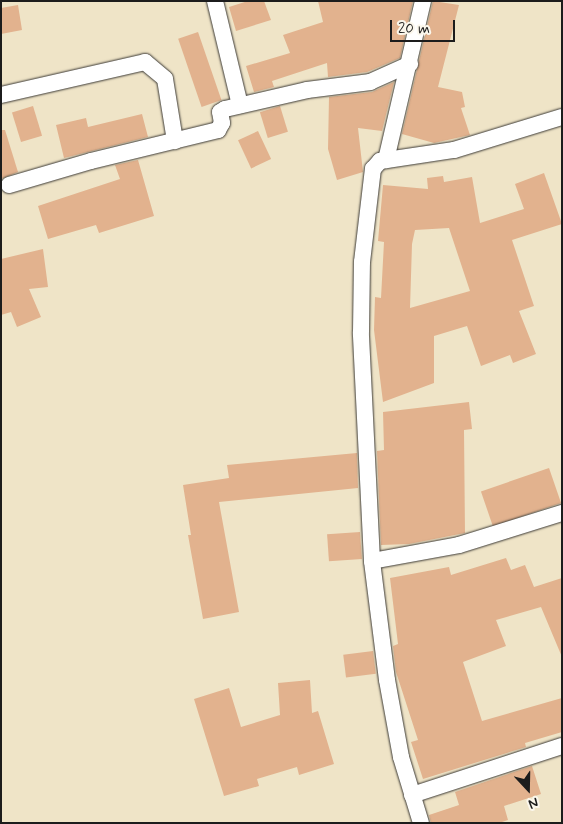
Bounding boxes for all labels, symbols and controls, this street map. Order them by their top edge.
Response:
scale bar [393,10,458,42]
text: 20 m [398,19,430,39]
north arrow [503,764,553,814]
text: N [526,793,541,813]

